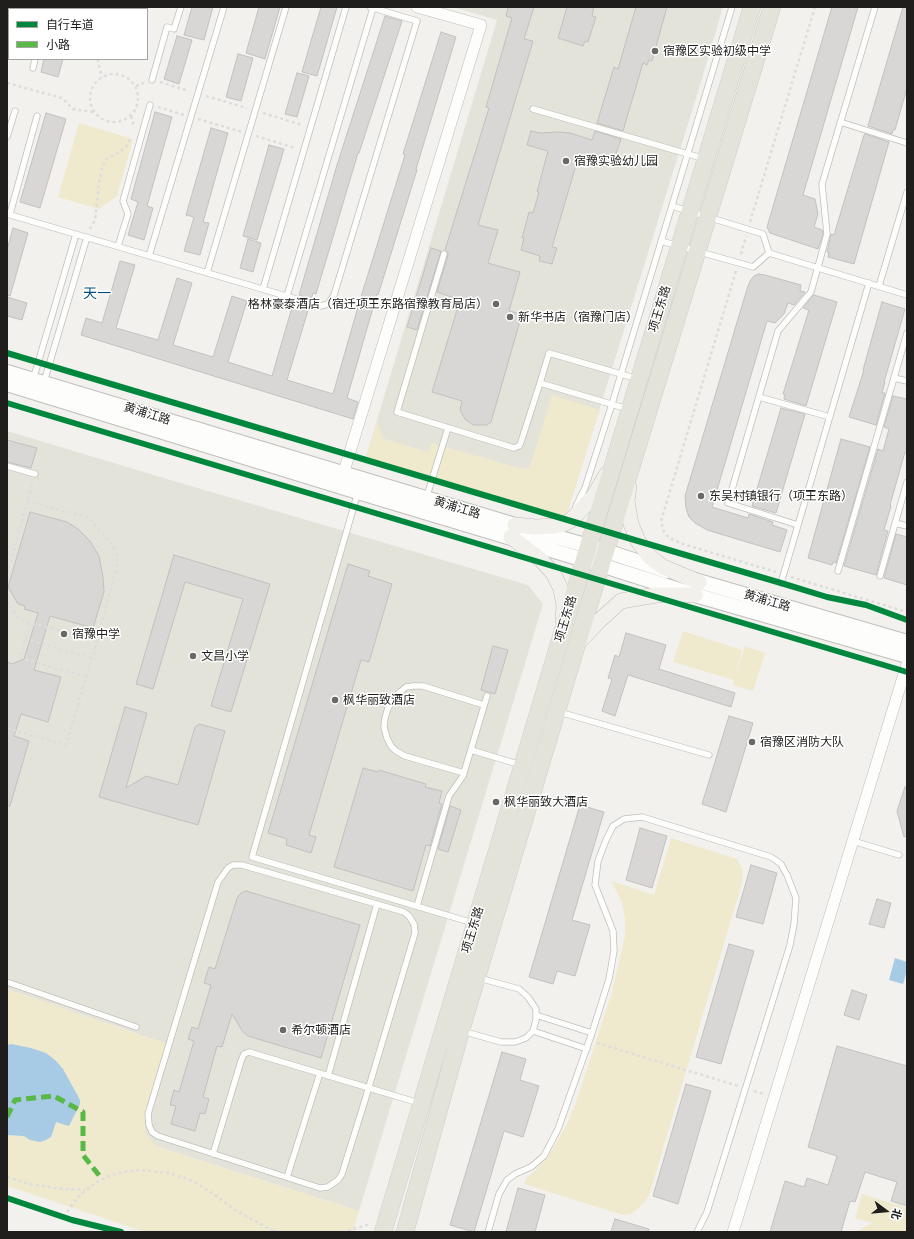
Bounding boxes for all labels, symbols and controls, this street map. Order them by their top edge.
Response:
legend [8,8,148,60]
text: 自行车道 [46,15,94,33]
text: 小路 [46,35,70,53]
place label: 宿豫区实验初级中学 [663,44,771,58]
marker: 宿豫区实验初级中学 [650,46,660,56]
place label: 宿豫实验幼儿园 [574,154,658,168]
marker: 宿豫实验幼儿园 [561,156,571,166]
street label: 项王东路 [646,284,674,334]
district label: 天一 [83,286,111,302]
place label: 格林豪泰酒店（宿迁项王东路宿豫教育局店） [248,297,488,311]
marker: 格林豪泰酒店（宿迁项王东路宿豫教育局店） [491,299,501,309]
place label: 新华书店（宿豫门店） [518,310,638,324]
marker: 新华书店（宿豫门店） [505,312,515,322]
street label: 黄浦江路 [122,400,172,428]
place label: 东吴村镇银行（项王东路） [709,489,853,503]
marker: 东吴村镇银行（项王东路） [696,491,706,501]
street label: 黄浦江路 [432,494,482,522]
street label: 黄浦江路 [742,587,792,615]
street label: 项王东路 [552,594,580,644]
place label: 宿豫中学 [72,627,120,641]
marker: 宿豫中学 [59,629,69,639]
place label: 文昌小学 [201,649,249,663]
marker: 文昌小学 [188,651,198,661]
place label: 枫华丽致酒店 [343,693,415,707]
marker: 枫华丽致酒店 [330,695,340,705]
place label: 宿豫区消防大队 [760,735,844,749]
marker: 宿豫区消防大队 [747,737,757,747]
place label: 枫华丽致大酒店 [504,795,588,809]
marker: 枫华丽致大酒店 [491,797,501,807]
street label: 项王东路 [459,905,487,955]
place label: 希尔顿酒店 [291,1023,351,1037]
marker: 希尔顿酒店 [278,1025,288,1035]
north arrow [866,1191,906,1231]
text: 北 [888,1207,907,1222]

